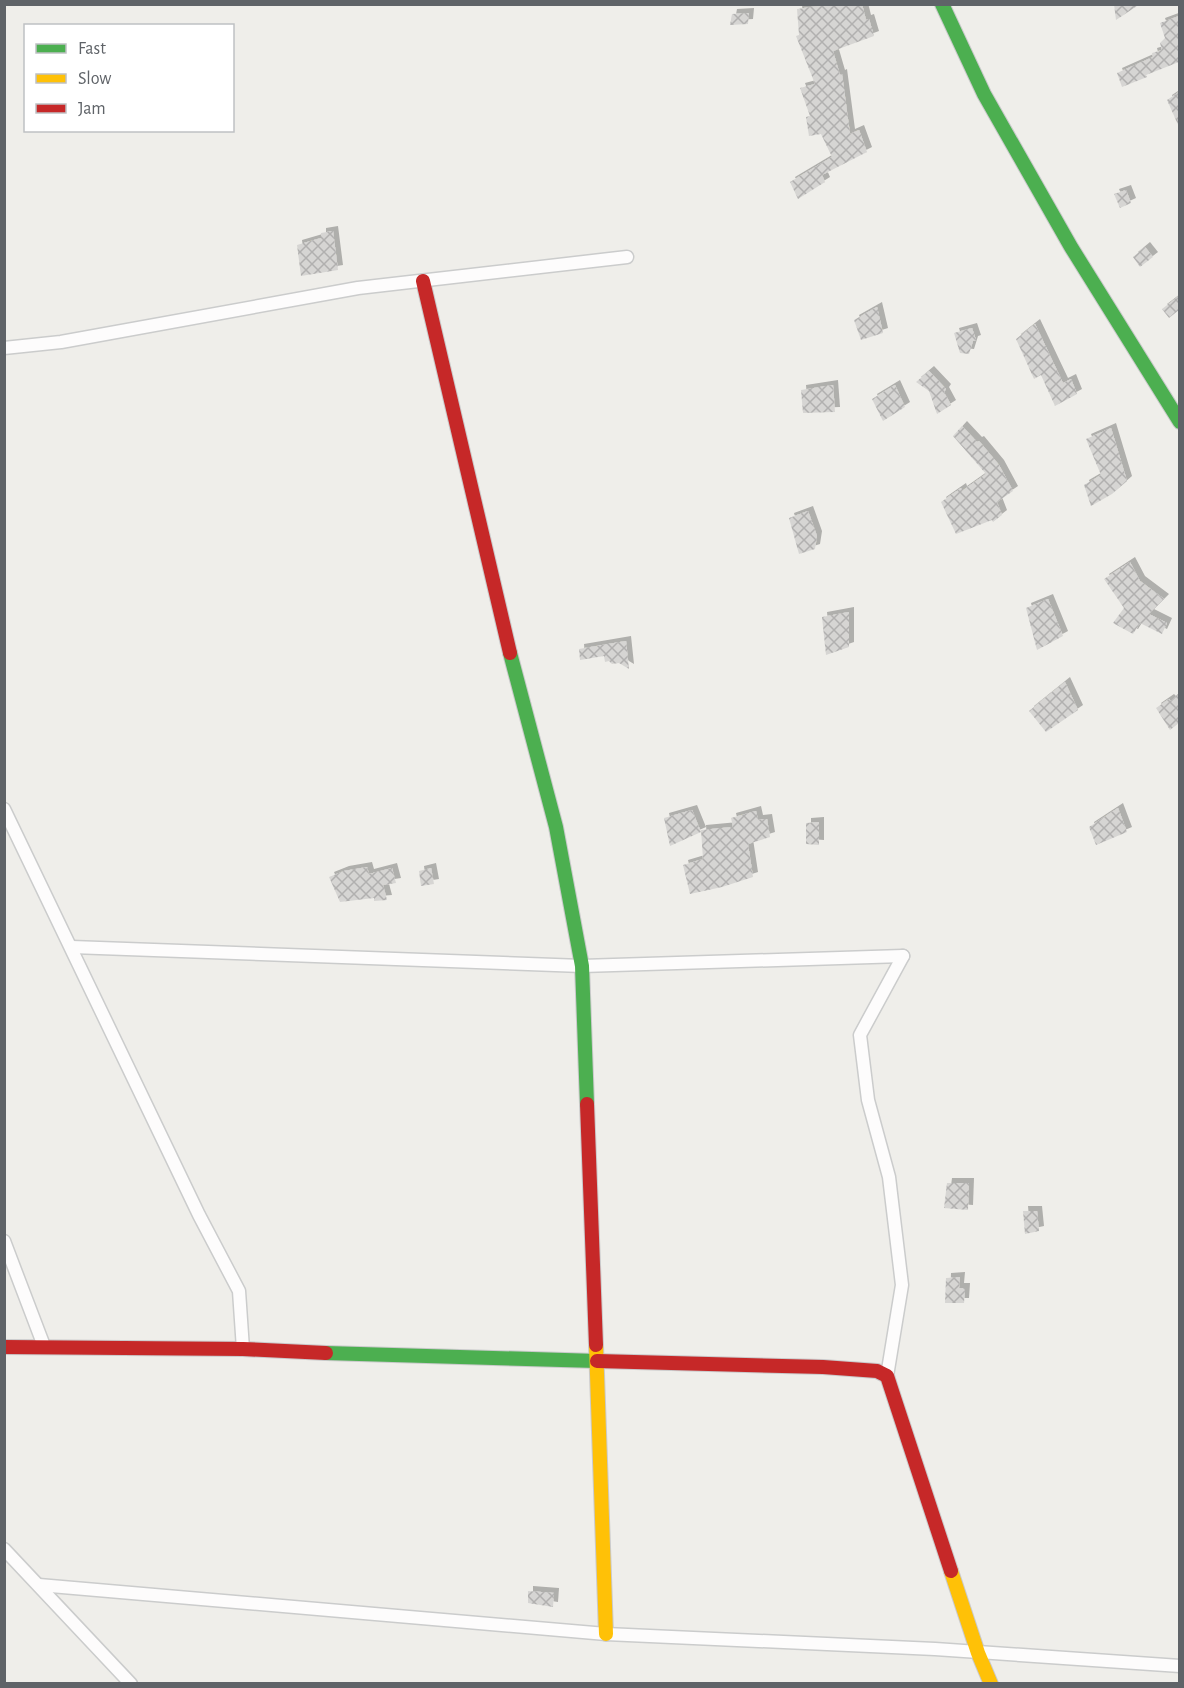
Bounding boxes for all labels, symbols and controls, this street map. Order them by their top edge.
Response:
legend [24,24,234,132]
text: Fast [78,40,106,58]
text: Slow [78,70,111,88]
text: Jam [78,100,106,118]

